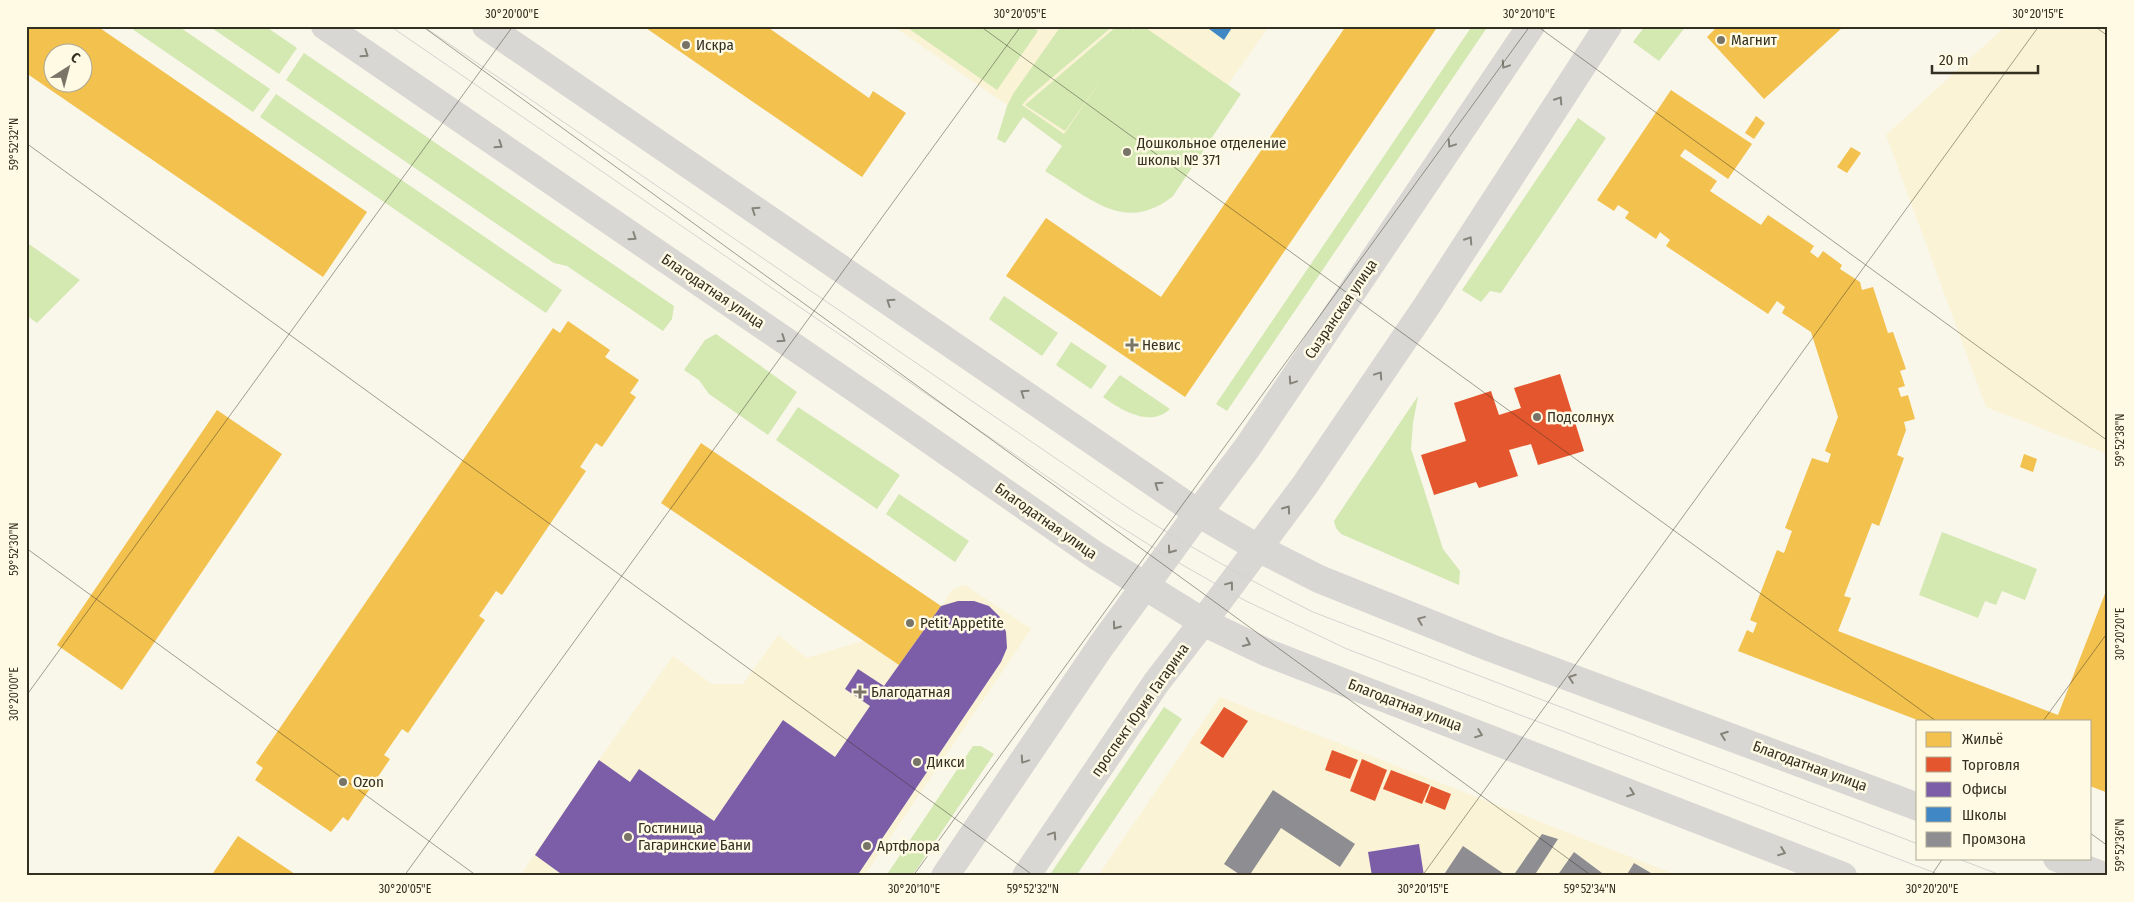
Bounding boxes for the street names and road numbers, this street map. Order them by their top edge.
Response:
street label: Благодатная улица [658,250,768,332]
street label: Сызранская улица [1301,256,1381,362]
street label: Благодатная улица [991,479,1101,563]
street label: проспект Юрия Гагарина [1087,640,1193,780]
street label: Благодатная улица [1345,675,1465,735]
street label: Благодатная улица [1750,737,1870,795]

